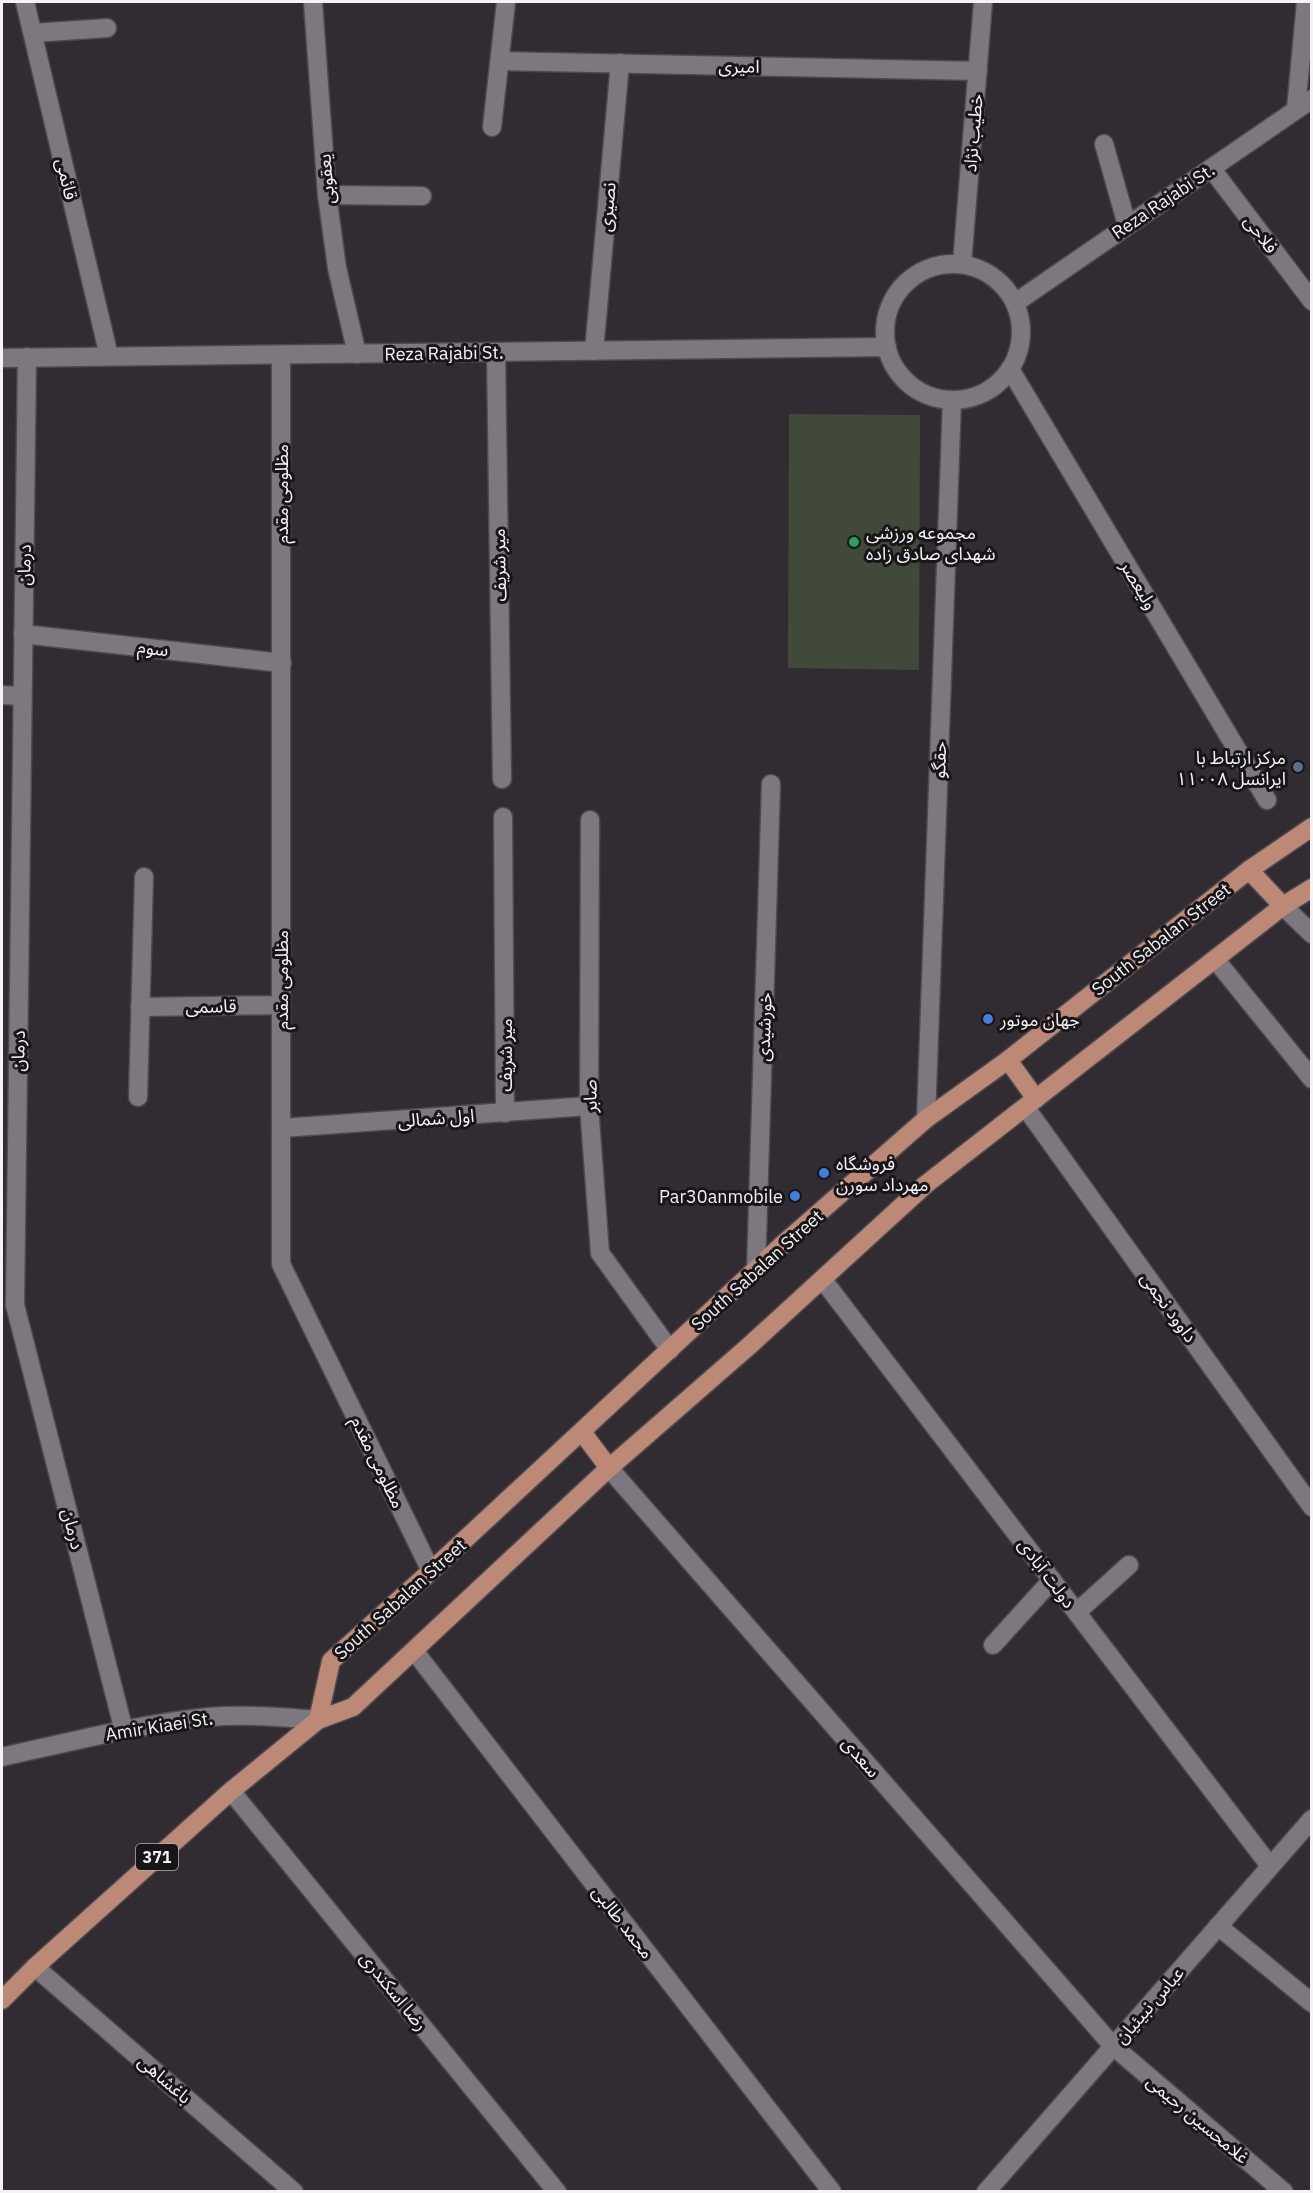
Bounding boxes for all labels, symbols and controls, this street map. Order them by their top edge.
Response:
street label: امیری [718,54,760,78]
street label: خطیب نژاد [958,93,988,173]
street label: یعقوبی [312,153,340,205]
street label: قائمی [51,156,83,202]
street label: Reza Rajabi St. [1107,158,1219,244]
street label: نصیری [593,181,621,233]
street label: فلاحی [1239,210,1283,258]
street label: Reza Rajabi St. [384,340,504,366]
street label: مظلومی مقدم [270,444,296,544]
place label: مجموعه ورزشی شهدای صادق زاده [866,521,996,565]
street label: میر شریف [487,528,511,602]
marker: مجموعه ورزشی شهدای صادق زاده [847,535,861,549]
street label: درمان [12,544,36,586]
street label: ولیعصر [1115,555,1163,614]
street label: سوم [136,635,170,664]
street label: حقگو [927,741,951,779]
place label: مرکز ارتباط با ایرانسل ۱۱۰۰۸ [1176,746,1286,790]
marker: مرکز ارتباط با ایرانسل ۱۱۰۰۸ [1291,760,1305,774]
street label: South Sabalan Street [1087,878,1235,1000]
street label: مظلومی مقدم [270,930,296,1030]
street label: خورشیدی [751,992,777,1062]
street label: قاسمی [185,994,237,1018]
place label: جهان موتور [999,1008,1080,1031]
marker: جهان موتور [981,1012,995,1026]
street label: میر شریف [494,1018,517,1092]
street label: درمان [6,1030,30,1072]
street label: صابر [578,1079,602,1114]
street label: اول شمالی [397,1104,475,1132]
place label: فروشگاه مهرداد سورن [836,1152,928,1196]
marker: فروشگاه مهرداد سورن [817,1166,831,1180]
place label: Par30anmobile [659,1185,783,1208]
marker: Par30anmobile [788,1189,802,1203]
street label: South Sabalan Street [686,1205,828,1335]
street label: داوود نجمی [1136,1267,1202,1347]
street label: مظلومی مقدم [343,1412,410,1513]
street label: درمان [57,1506,89,1552]
street label: دولت آبادی [1013,1533,1081,1613]
street label: South Sabalan Street [329,1534,471,1664]
street label: Amir Kiaei St. [104,1706,214,1746]
street label: سعدی [837,1732,885,1782]
road number: 371 [136,1844,178,1870]
street label: محمد طالبی [587,1881,659,1963]
street label: رضا اسکندری [355,1947,433,2035]
street label: عباس نبیئیان [1109,1962,1189,2048]
street label: باغشاهی [134,2050,196,2108]
street label: غلامحسین رحیمی [1142,2069,1254,2169]

